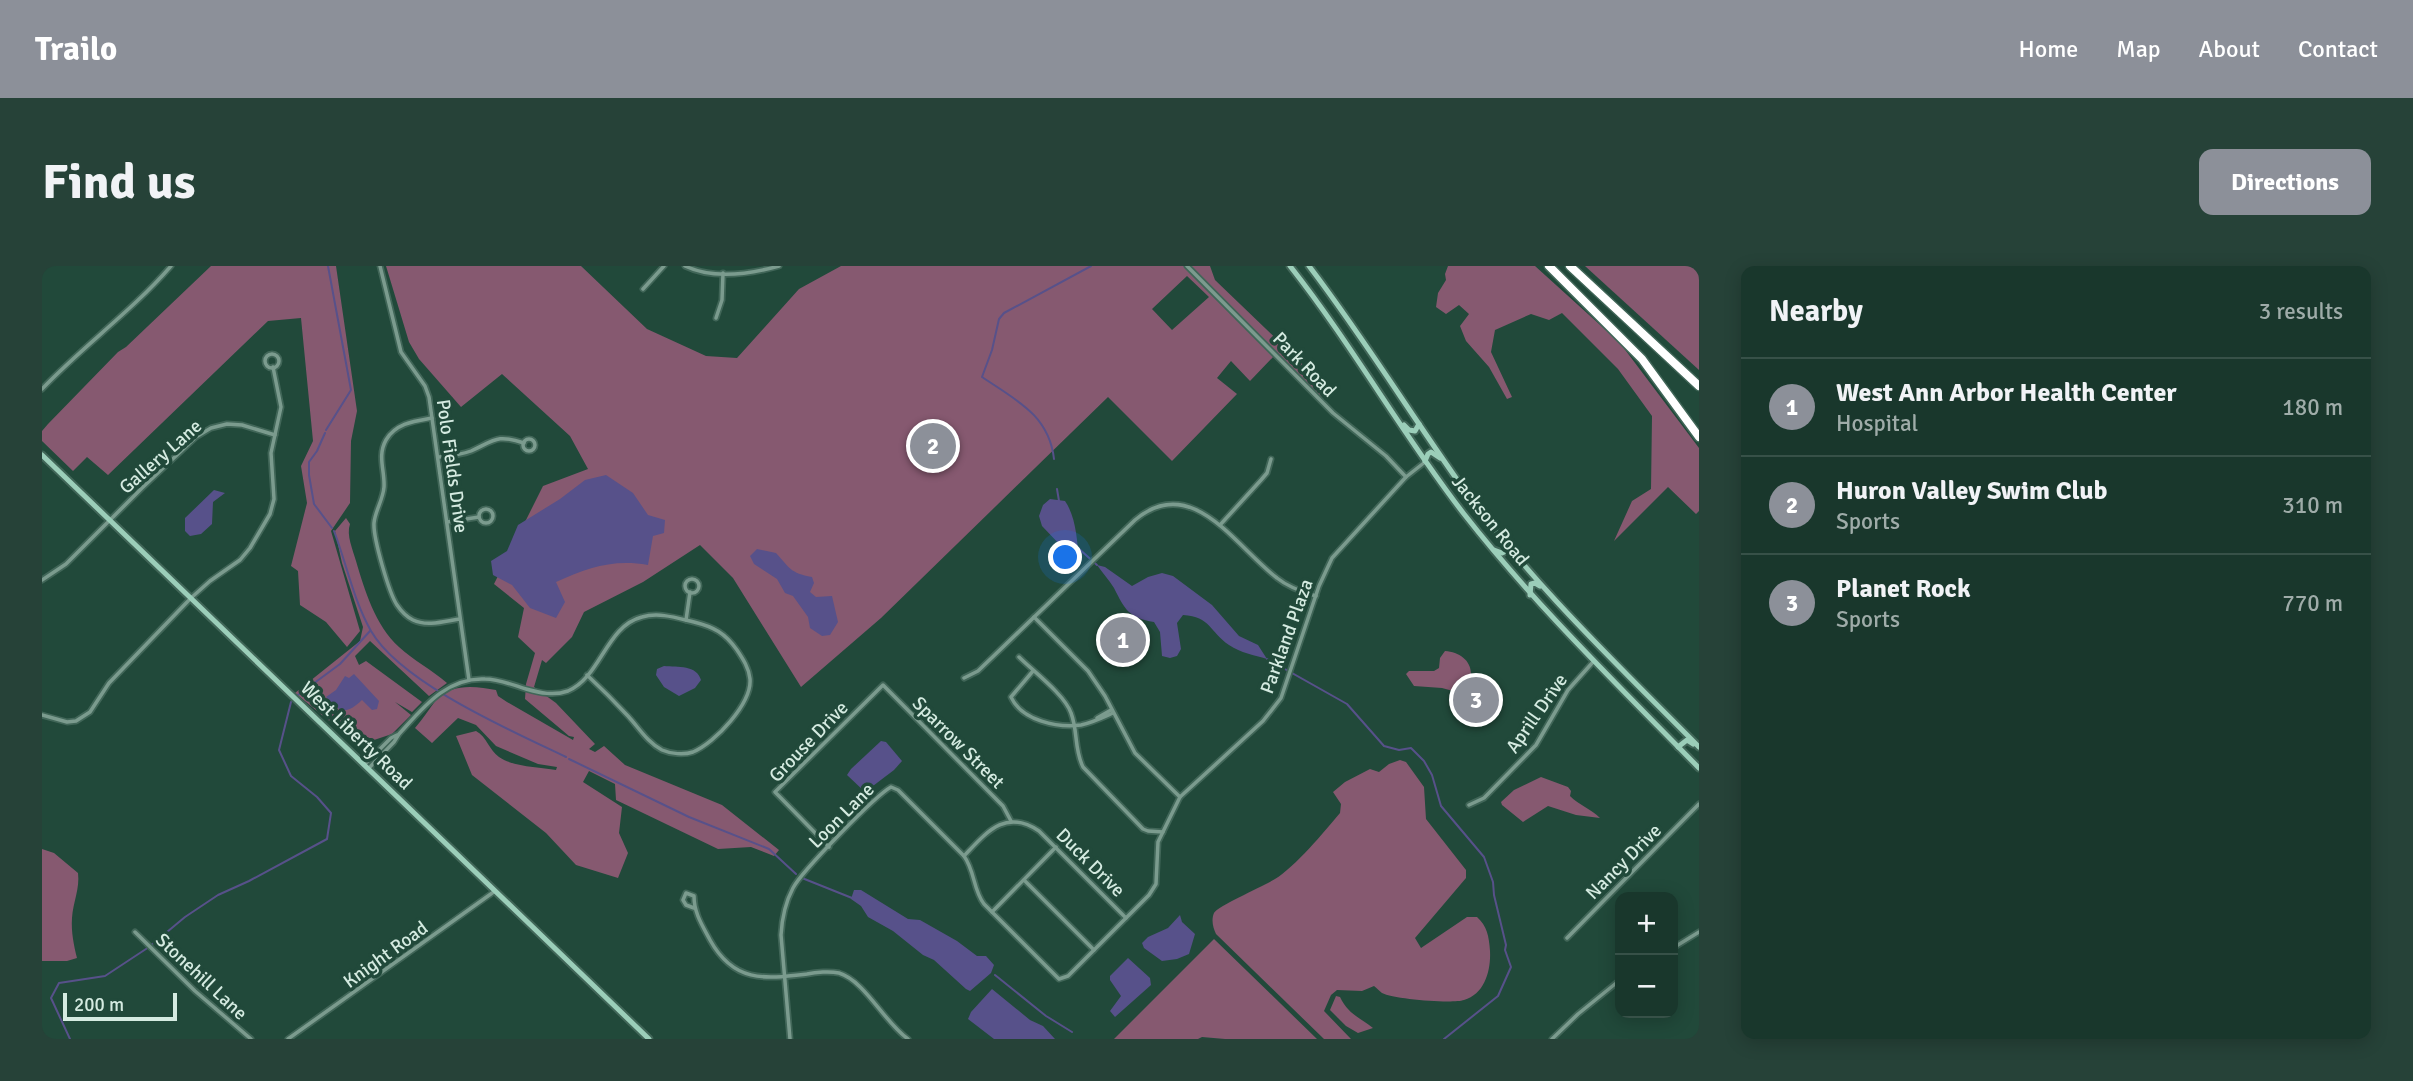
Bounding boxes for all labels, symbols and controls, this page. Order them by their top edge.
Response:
text: Trailo [35,29,117,70]
text: Home [2018,34,2078,64]
text: Map [2116,34,2161,64]
text: About [2199,34,2260,64]
text: Contact [2298,34,2378,64]
button: Directions [2199,149,2371,215]
text: Find us [42,152,195,212]
text: Nearby [1769,293,1863,330]
text: 3 results [2259,297,2343,326]
street label: Park Road [1267,327,1341,402]
text: West Ann Arbor Health Center [1836,377,2177,409]
text: 1 [1786,393,1798,422]
text: 180 m [2282,393,2343,422]
street label: Polo Fields Drive [431,398,473,534]
text: Hospital [1836,409,1918,438]
street label: Gallery Lane [114,414,207,499]
pin: 2 [910,420,956,472]
street label: Jackson Road [1446,471,1534,571]
text: Huron Valley Swim Club [1836,475,2107,507]
text: 2 [1786,491,1798,520]
text: 310 m [2282,491,2343,520]
text: Sports [1836,507,1900,536]
your location [1048,540,1082,574]
text: Planet Rock [1836,573,1971,605]
street label: Parkland Plaza [1255,576,1319,697]
text: 3 [1786,589,1798,618]
text: 770 m [2282,589,2343,618]
text: Sports [1836,605,1900,634]
pin: 1 [1100,614,1146,666]
street label: Aprill Drive [1501,669,1573,758]
pin: 3 [1453,674,1499,726]
street label: West Liberty Road [295,676,417,795]
street label: Sparrow Street [907,691,1010,794]
street label: Grouse Drive [764,696,853,787]
street label: Loon Lane [804,778,880,854]
street label: Nancy Drive [1581,819,1667,905]
street label: Duck Drive [1051,823,1130,902]
map controls [1615,892,1678,1018]
button: + [1615,892,1678,955]
street label: Knight Road [339,916,433,994]
street label: Stonehill Lane [150,928,252,1025]
button: − [1615,955,1678,1018]
scale bar [63,990,177,1022]
text: 200 m [74,993,124,1017]

